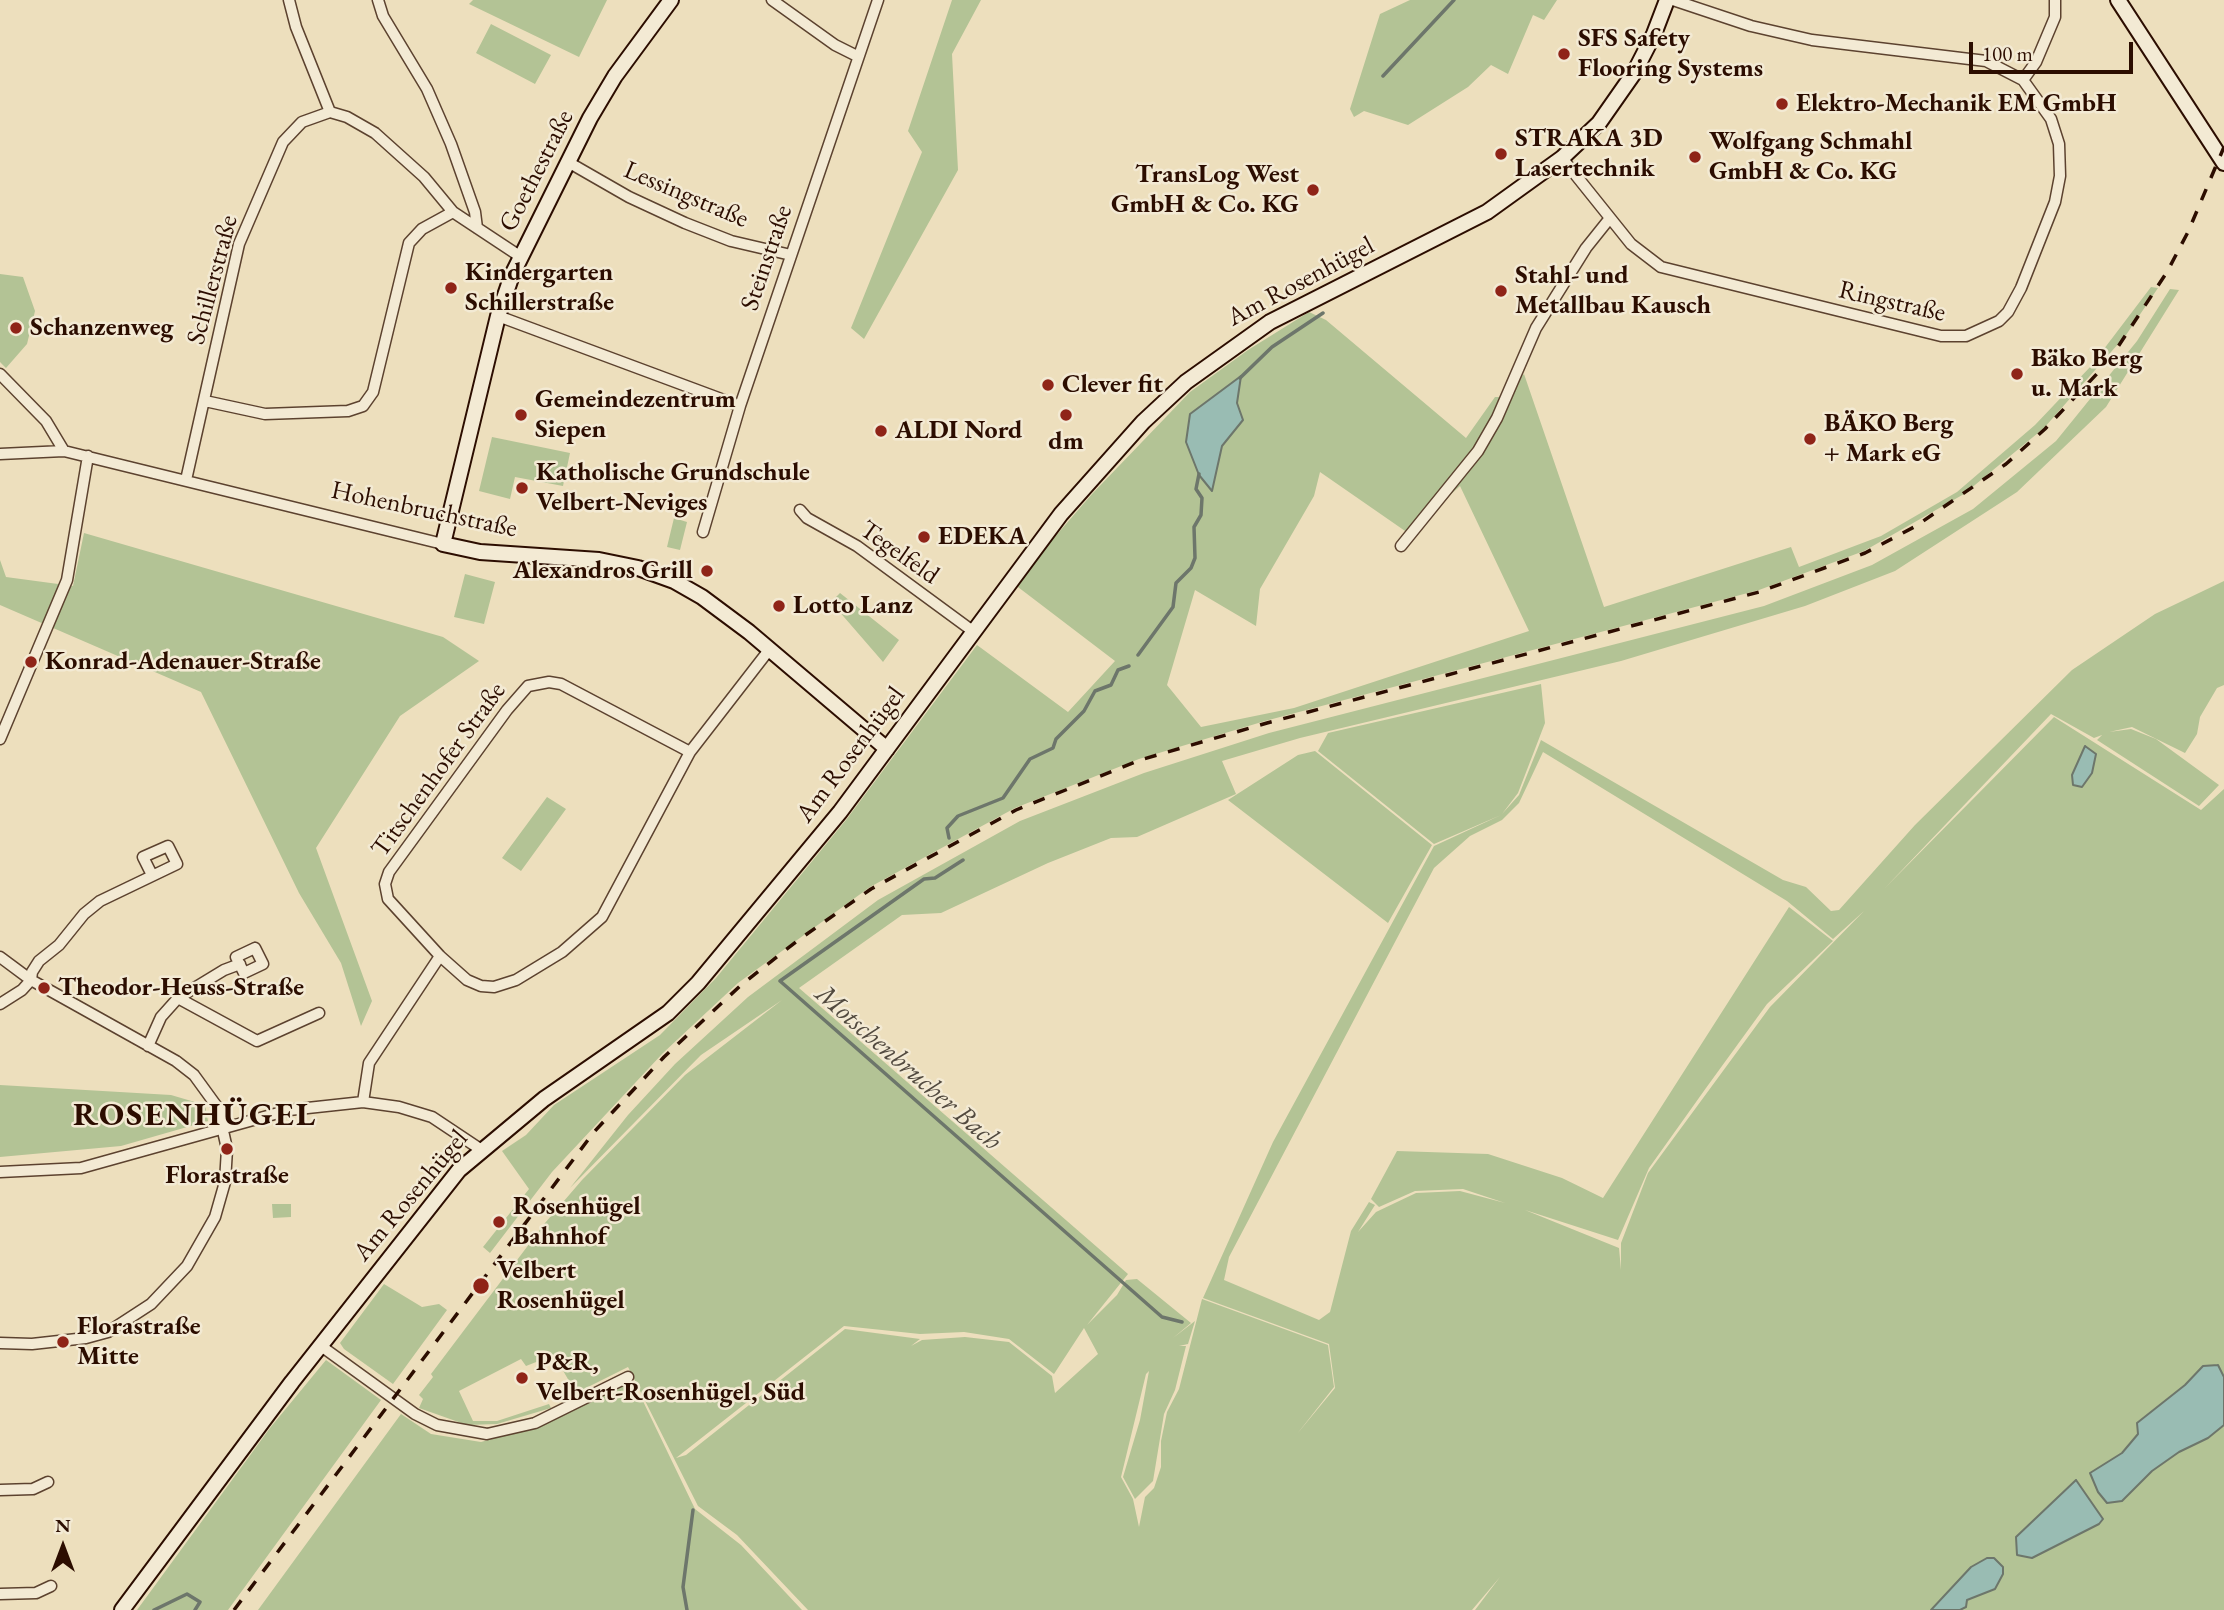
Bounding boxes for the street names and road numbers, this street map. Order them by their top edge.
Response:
street label: Goethestraße [493,105,581,237]
street label: Lessingstraße [619,155,753,235]
street label: Steinstraße [734,201,800,315]
street label: Schillerstraße [181,212,245,348]
street label: Am Rosenhügel [1222,230,1380,334]
street label: Ringstraße [1835,275,1949,329]
street label: Hohenbruchstraße [328,475,520,545]
street label: Tegelfeld [853,515,945,591]
street label: Titschenhofer Straße [365,676,513,864]
street label: Am Rosenhügel [790,681,912,829]
street label: Am Rosenhügel [347,1124,475,1268]

